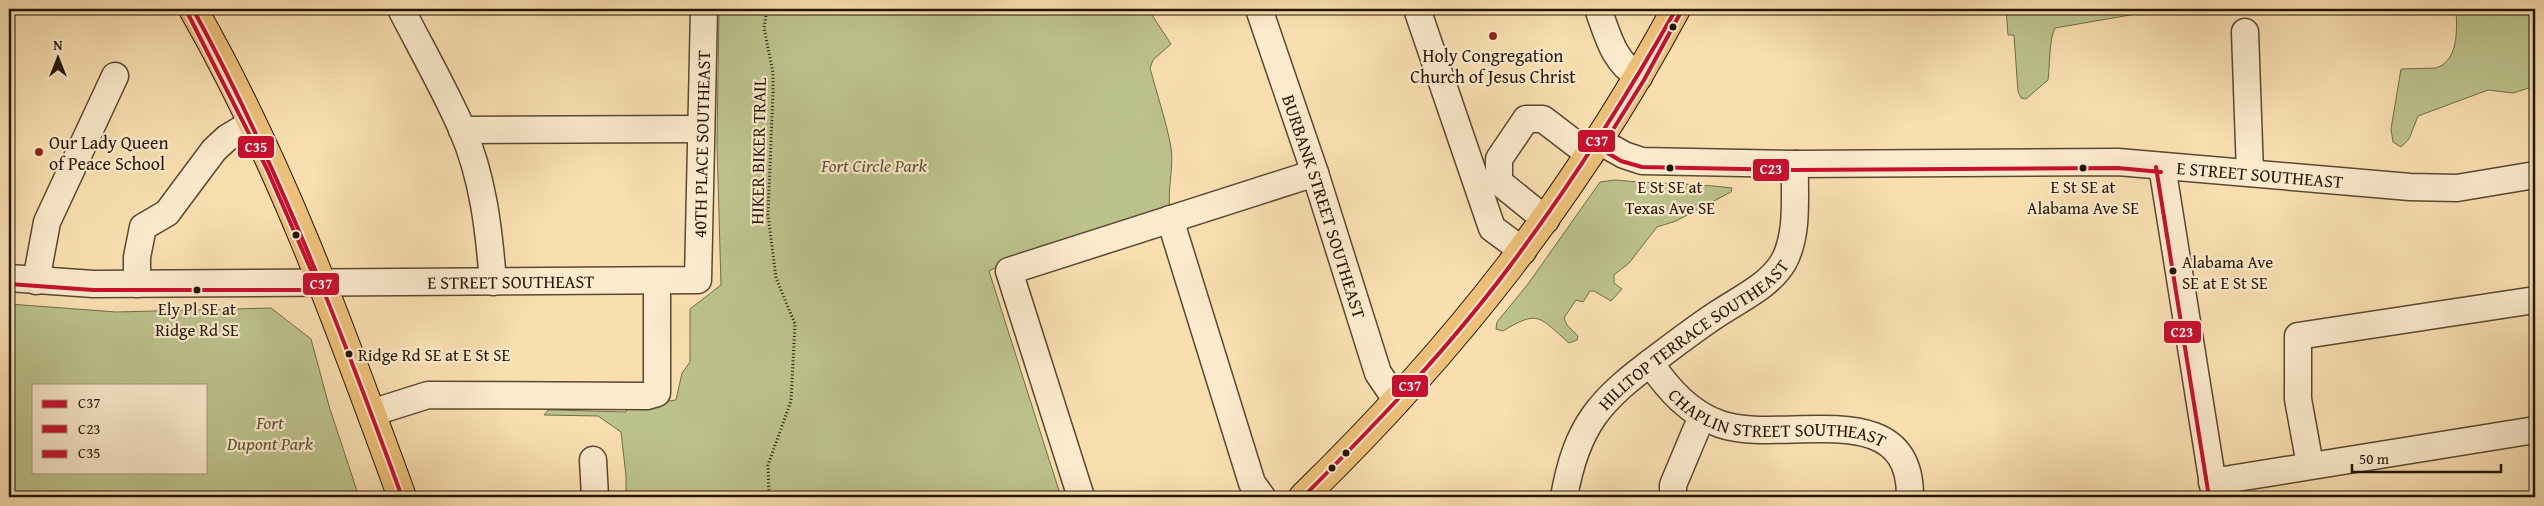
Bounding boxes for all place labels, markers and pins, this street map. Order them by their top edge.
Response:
unlabelled marker [1668,22,1678,32]
marker: Holy Congregation Church of Jesus Christ [1487,30,1499,42]
place label: Holy Congregation Church of Jesus Christ [1410,42,1576,90]
place label: Our Lady Queen of Peace School [49,129,169,177]
marker: Our Lady Queen of Peace School [33,146,45,158]
marker: E St SE at Texas Ave SE [1665,163,1675,173]
marker: E St SE at Alabama Ave SE [2078,163,2088,173]
place label: E St SE at Texas Ave SE [1625,174,1715,220]
place label: E St SE at Alabama Ave SE [2027,174,2139,220]
unlabelled marker [291,230,301,240]
place label: Alabama Ave SE at E St SE [2182,249,2273,295]
marker: Alabama Ave SE at E St SE [2168,266,2178,276]
marker: Ely Pl SE at Ridge Rd SE [192,285,202,295]
place label: Ely Pl SE at Ridge Rd SE [155,296,239,342]
place label: Ridge Rd SE at E St SE [358,342,511,367]
marker: Ridge Rd SE at E St SE [344,349,354,359]
unlabelled marker [1341,448,1351,458]
unlabelled marker [1327,463,1337,473]

